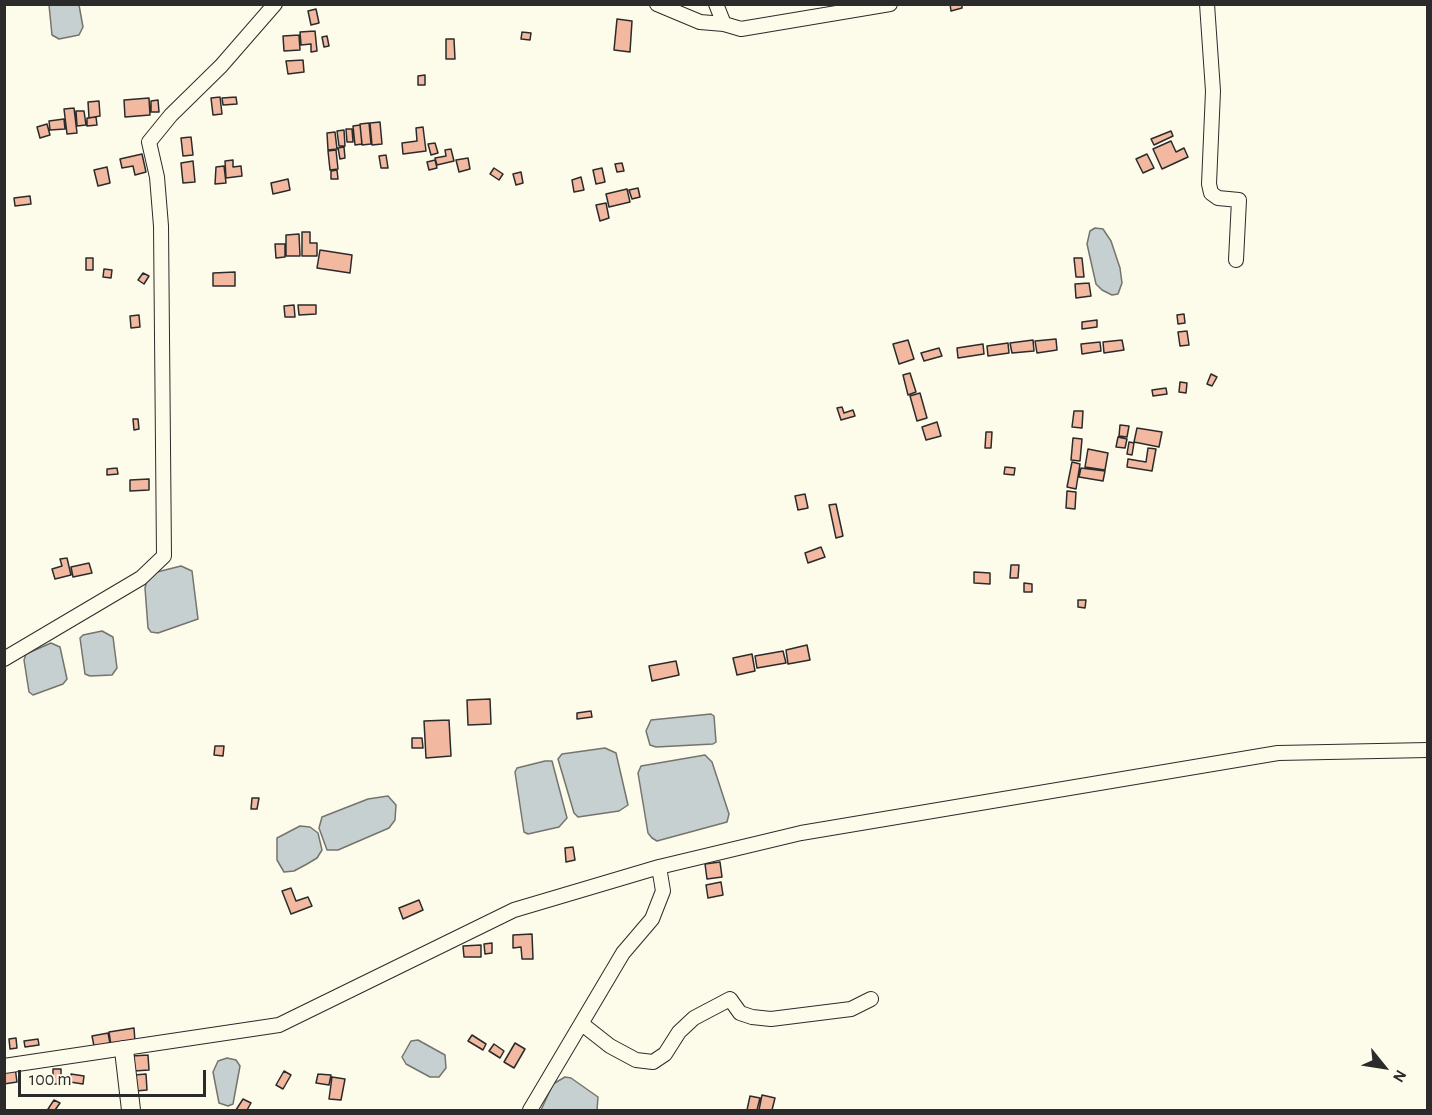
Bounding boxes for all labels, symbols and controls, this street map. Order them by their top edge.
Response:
north arrow [1354,1037,1414,1097]
scale bar [21,1058,208,1096]
text: N [1390,1067,1409,1085]
text: 100 m [29,1071,72,1089]

